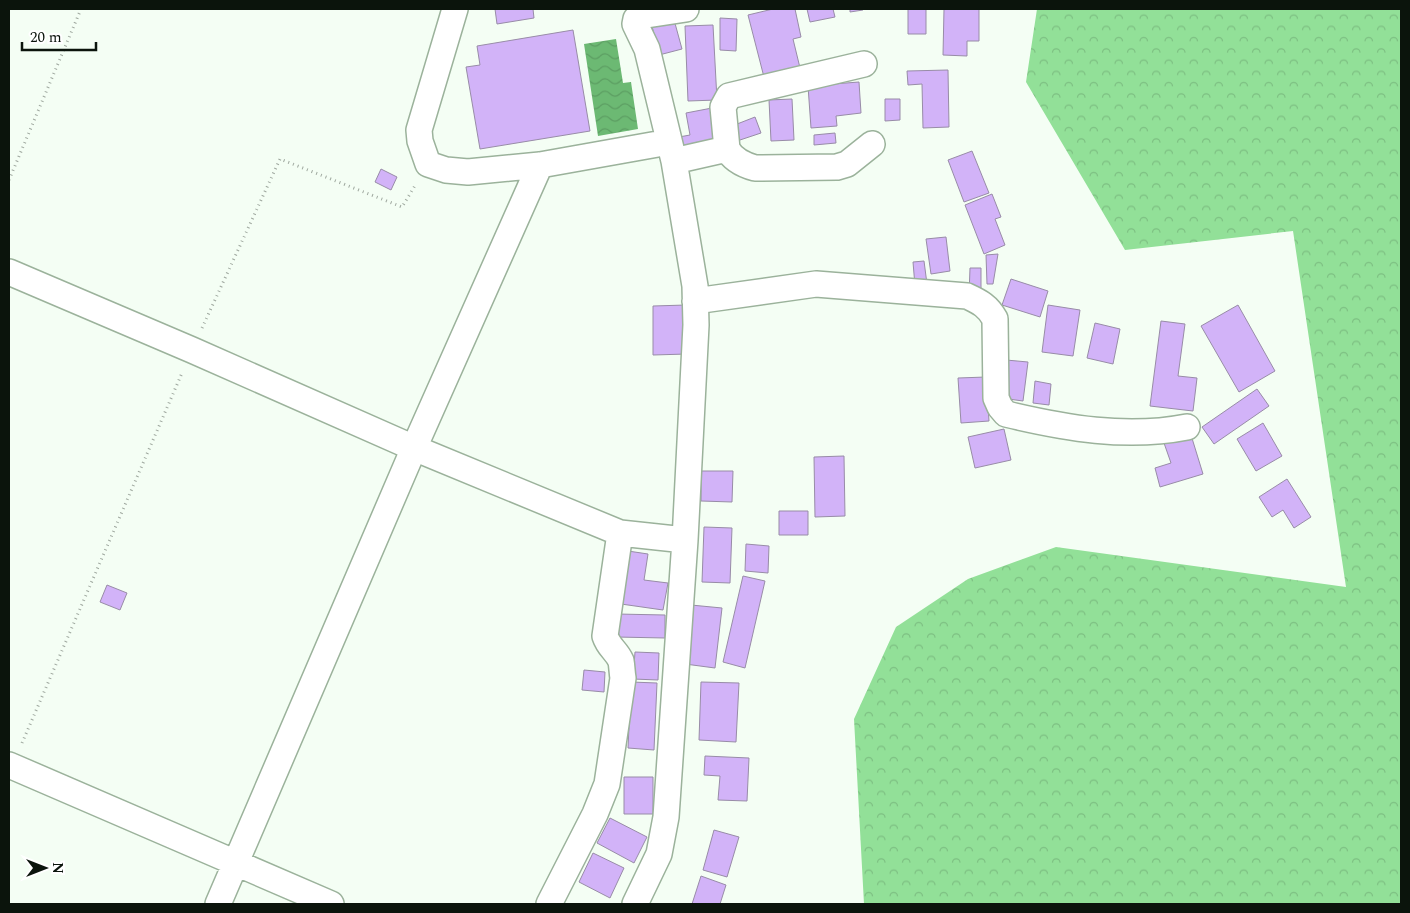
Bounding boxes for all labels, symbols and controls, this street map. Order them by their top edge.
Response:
scale bar [22,20,96,52]
text: 20 m [30,26,62,49]
north arrow [20,843,70,893]
text: N [47,862,68,874]

